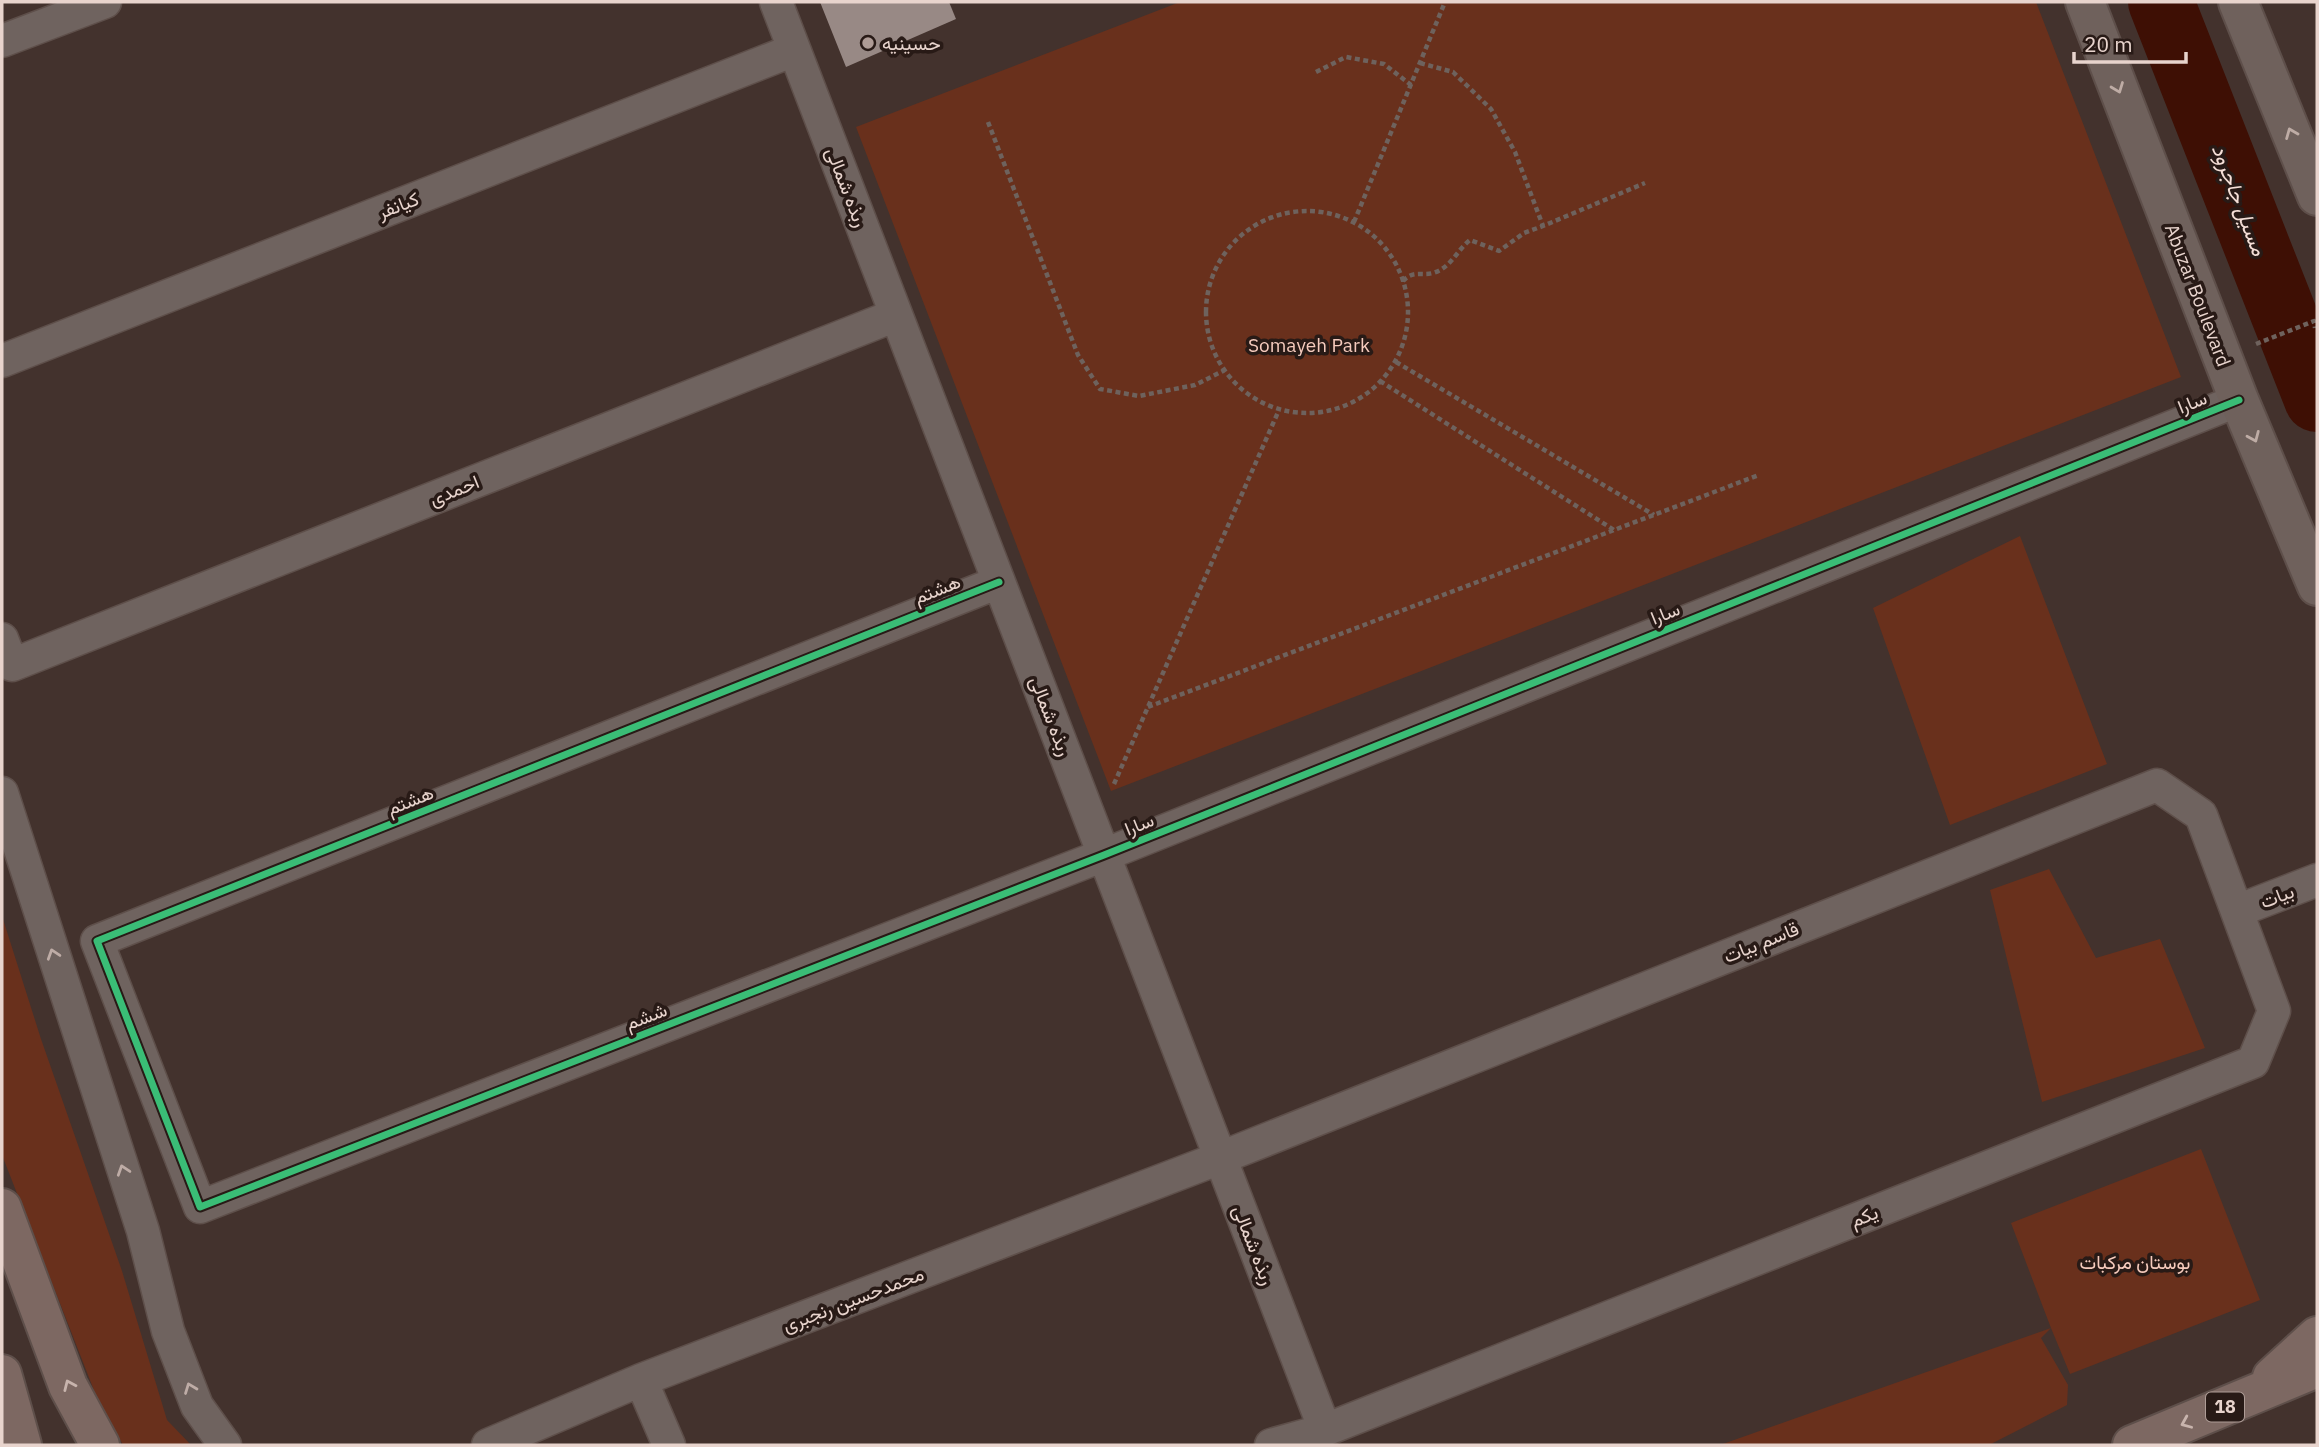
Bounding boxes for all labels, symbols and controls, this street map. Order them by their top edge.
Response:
scale bar [2074,21,2186,65]
text: 20 m [2084,30,2133,58]
place label: حسینیه [882,31,941,55]
marker: حسینیه [860,35,876,51]
one-way arrow [2110,82,2124,94]
one-way arrow [2286,128,2300,140]
water label: مسیل جاجرود [2206,140,2274,260]
street label: ربذه شمالی [821,144,873,230]
street label: کیانفر [373,186,422,224]
street label: Abuzar Boulevard [2160,220,2236,370]
park label: Somayeh Park [1248,333,1370,357]
street label: سارا [2174,385,2210,419]
one-way arrow [2246,430,2260,443]
street label: احمدی [426,469,482,511]
street label: هشتم [910,569,964,610]
street label: سارا [1647,596,1683,630]
street label: ربذه شمالی [1025,673,1077,759]
street label: هشتم [383,780,437,821]
street label: سارا [1121,807,1157,841]
street label: بیات [2257,879,2297,913]
street label: قاسم بیات [1720,916,1803,969]
one-way arrow [47,948,62,960]
street label: ششم [622,997,671,1036]
one-way arrow [117,1165,131,1177]
street label: یکم [1847,1200,1882,1233]
street label: ربذه شمالی [1228,1202,1280,1288]
park label: بوستان مرکبات [2080,1250,2190,1274]
street label: محمدحسین رنجبری [779,1261,927,1337]
one-way arrow [63,1380,77,1392]
one-way arrow [184,1382,198,1394]
road number: 18 [2206,1392,2244,1422]
one-way arrow [2181,1415,2194,1429]

